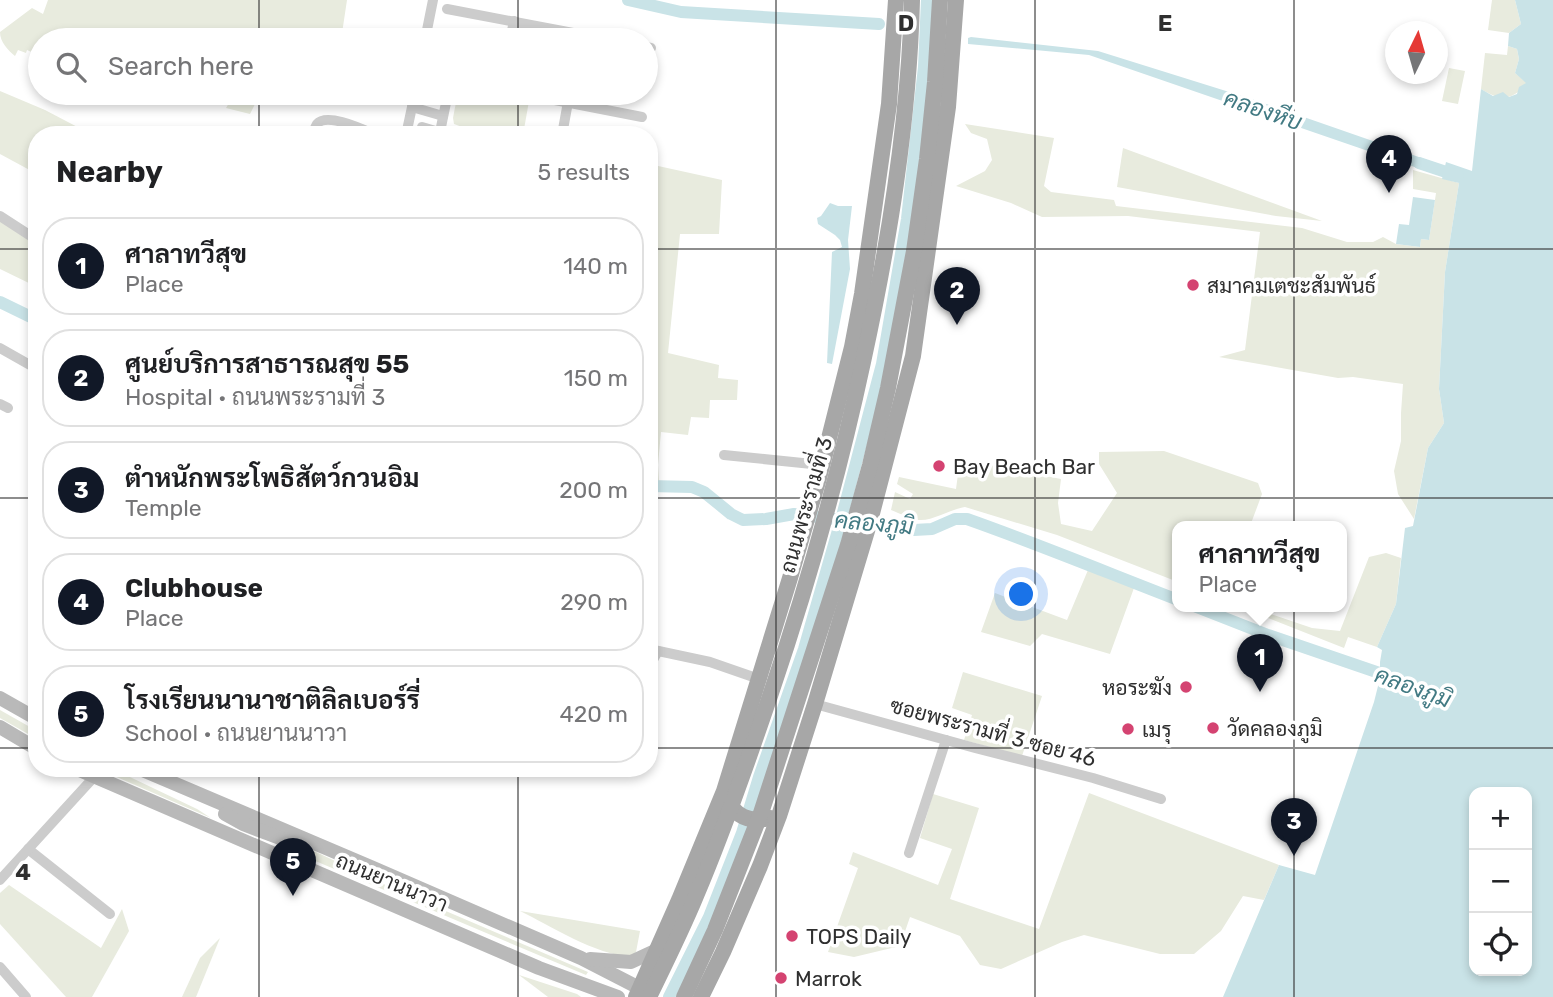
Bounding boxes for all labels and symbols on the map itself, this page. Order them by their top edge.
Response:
text: D [898,9,914,37]
text: E [1158,9,1172,37]
north arrow [1385,21,1448,84]
water label: คลองหีบ [1220,83,1306,136]
pin: 4 [1366,135,1412,193]
pin: 2 [934,267,980,325]
place label: สมาคมเตชะสัมพันธ์ [1207,272,1376,298]
marker: สมาคมเตชะสัมพันธ์ [1185,277,1201,293]
street label: ถนนพระรามที่ 3 [768,432,837,576]
place label: Bay Beach Bar [953,454,1095,479]
marker: Bay Beach Bar [931,458,947,474]
water label: คลองภูมิ [833,506,916,543]
your location [1004,577,1038,611]
pin: 1 [1237,634,1283,692]
water label: คลองภูมิ [1370,660,1456,717]
place label: หอระฆัง [1102,675,1172,700]
marker: หอระฆัง [1178,679,1194,695]
street label: ซอยพระรามที่ 3 ซอย 46 [887,686,1100,771]
place label: วัดคลองภูมิ [1227,716,1323,744]
place label: เมรุ [1142,717,1172,744]
marker: วัดคลองภูมิ [1205,720,1221,736]
marker: เมรุ [1120,721,1136,737]
pin: 3 [1271,798,1317,856]
pin: 5 [270,838,316,896]
street label: ถนนยานนาวา [332,847,452,917]
text: 4 [15,858,31,886]
place label: TOPS Daily [806,924,912,949]
marker: TOPS Daily [784,928,800,944]
place label: Marrok [795,966,862,991]
marker: Marrok [773,970,789,986]

